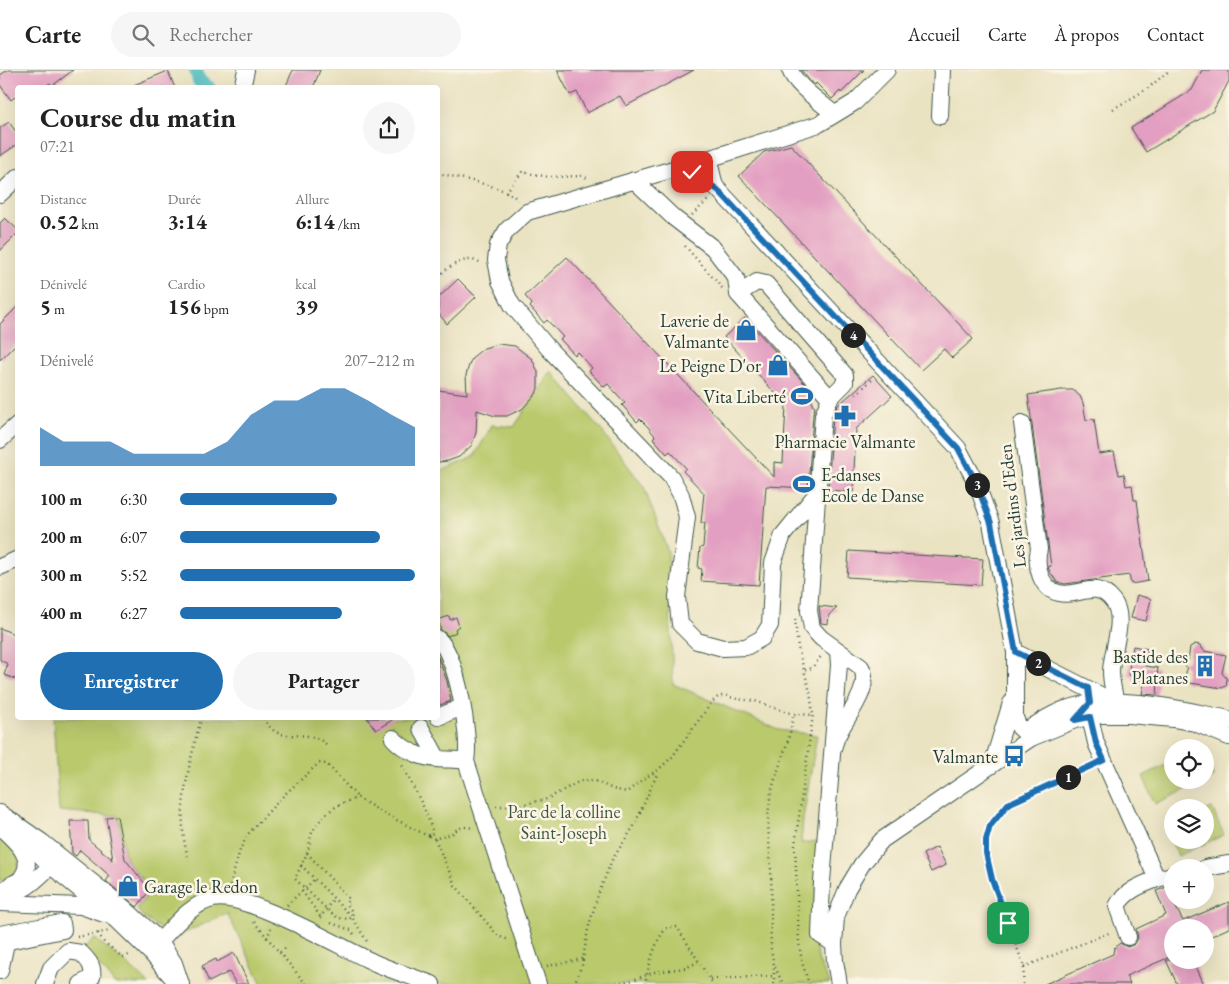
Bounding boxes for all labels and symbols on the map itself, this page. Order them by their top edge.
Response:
pin [671,151,713,193]
place label: Laverie de Valmante [660,309,729,353]
shop icon: Laverie de Valmante [733,317,759,343]
pin: 4 [840,322,866,348]
shop icon: Le Peigne D'or [765,352,791,378]
place label: Le Peigne D'or [659,354,761,377]
sports icon: Vita Liberté [789,383,815,409]
place label: Vita Liberté [704,385,786,408]
pharmacy icon: Pharmacie Valmante [832,403,858,429]
place label: Pharmacie Valmante [774,430,916,453]
street label: Les jardins d'Eden [993,442,1031,569]
place label: E-danses Ecole de Danse [821,463,924,507]
sports icon: E-danses Ecole de Danse [791,471,817,497]
pin: 3 [964,472,990,498]
place label: Bastide des Platanes [1113,645,1188,689]
pin: 2 [1026,650,1050,676]
building icon: Bastide des Platanes [1192,653,1218,679]
bus stop icon: Valmante [1001,743,1027,769]
place label: Valmante [933,745,998,768]
pin: 1 [1056,764,1080,790]
park label: Parc de la colline Saint-Joseph [507,800,621,844]
shop icon: Garage le Redon [115,873,141,899]
place label: Garage le Redon [144,875,259,898]
pin [987,902,1029,944]

